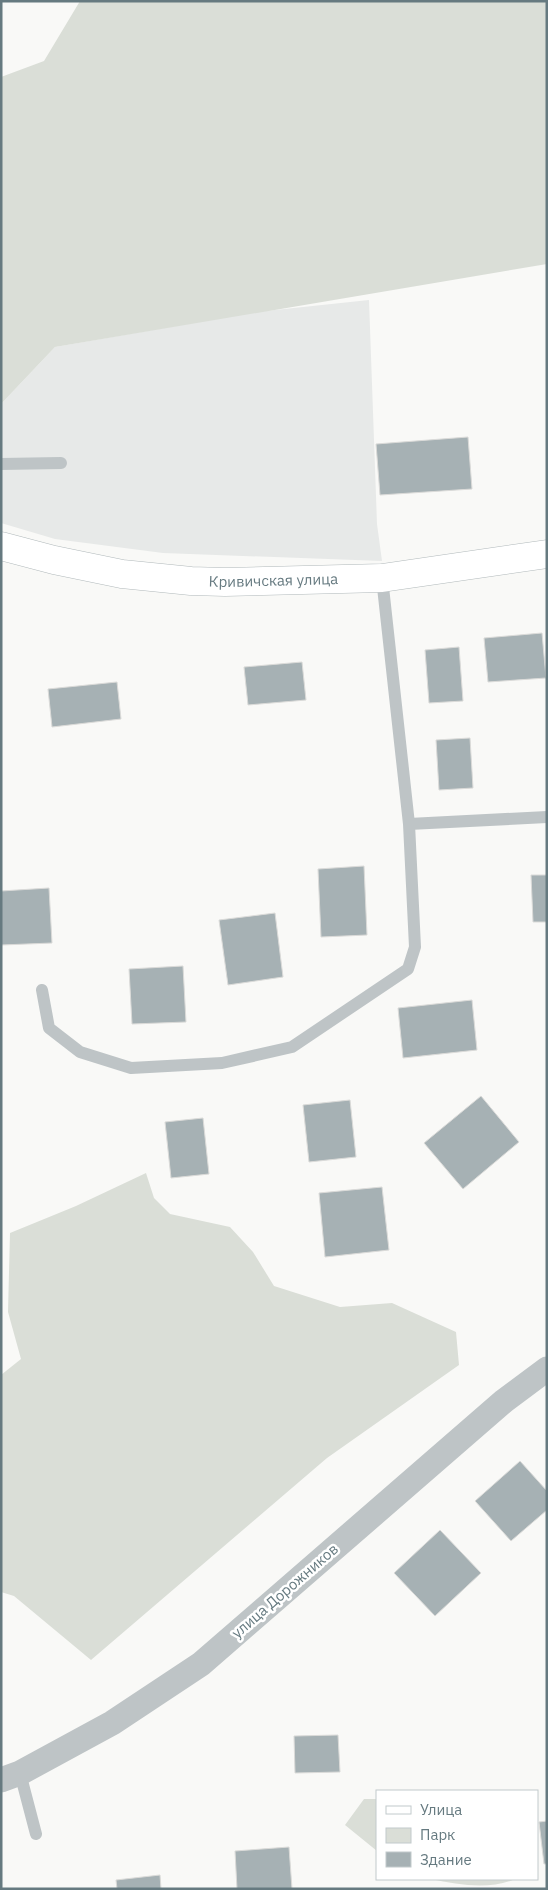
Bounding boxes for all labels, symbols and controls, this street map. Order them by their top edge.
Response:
street label: Кривичская улица [208,569,338,591]
street label: улица Дорожников [227,1539,342,1642]
legend [376,1790,538,1880]
text: Улица [420,1800,462,1819]
text: Парк [420,1825,455,1844]
text: Здание [420,1850,472,1869]

